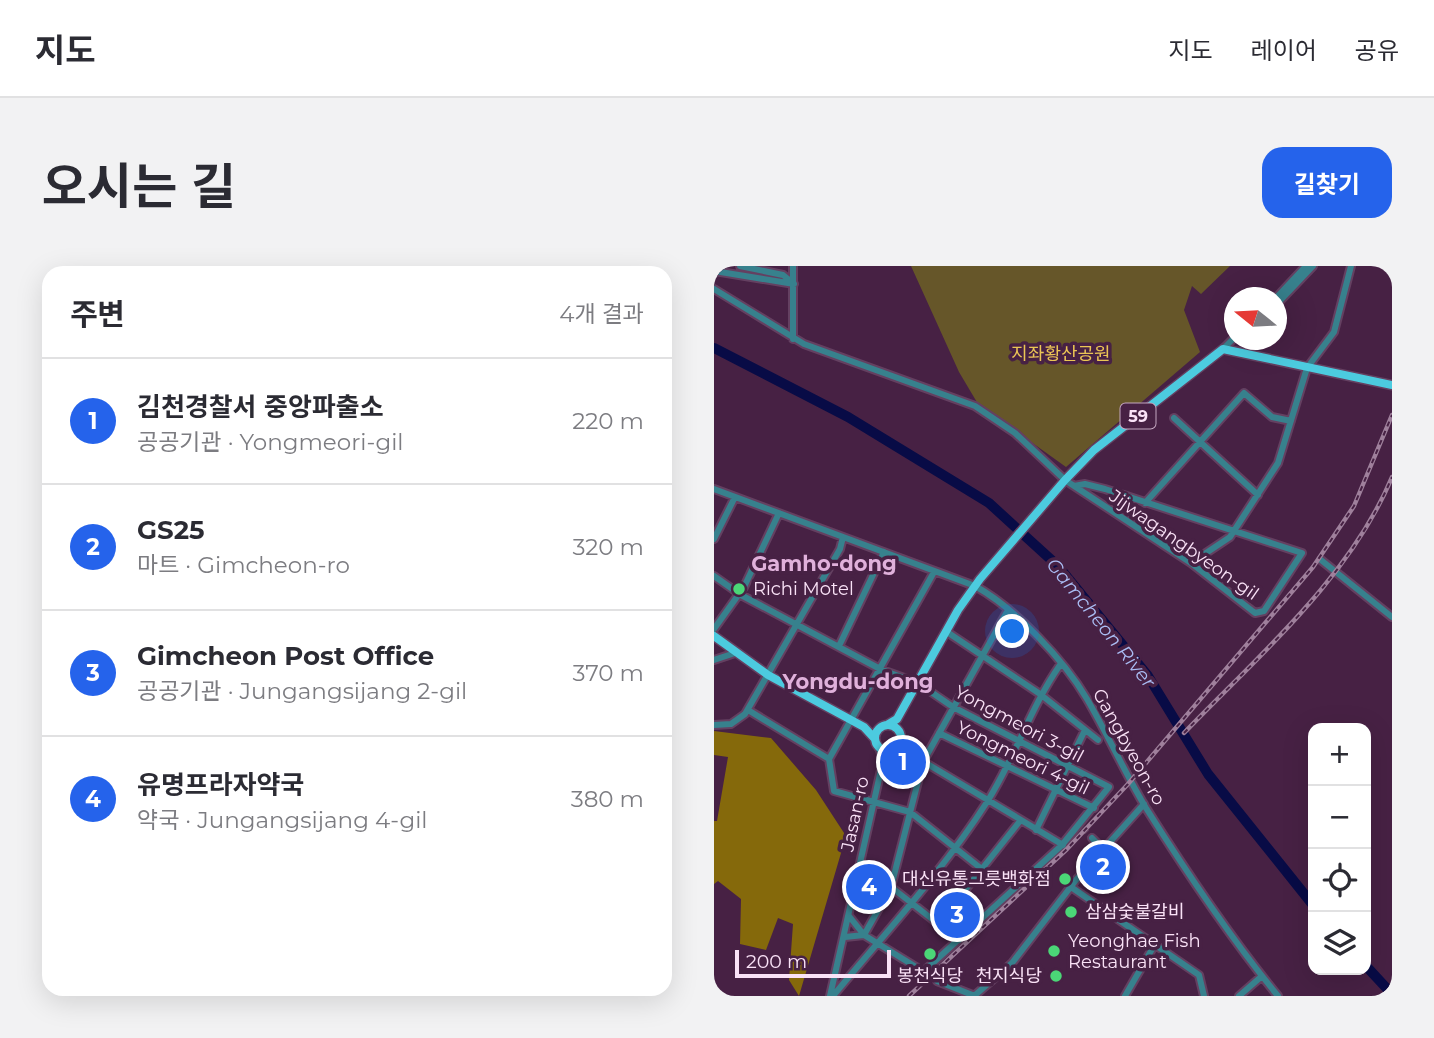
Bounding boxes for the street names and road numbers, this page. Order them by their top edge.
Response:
road number: 59 [1120,404,1156,428]
street label: Jijwagangbyeon-gil [1104,485,1263,605]
street label: Yongmeori 3-gil [951,681,1087,767]
street label: Gangbyeon-ro [1088,685,1170,809]
street label: Yongmeori 4-gil [953,716,1093,800]
street label: Jasan-ro [836,774,874,855]

